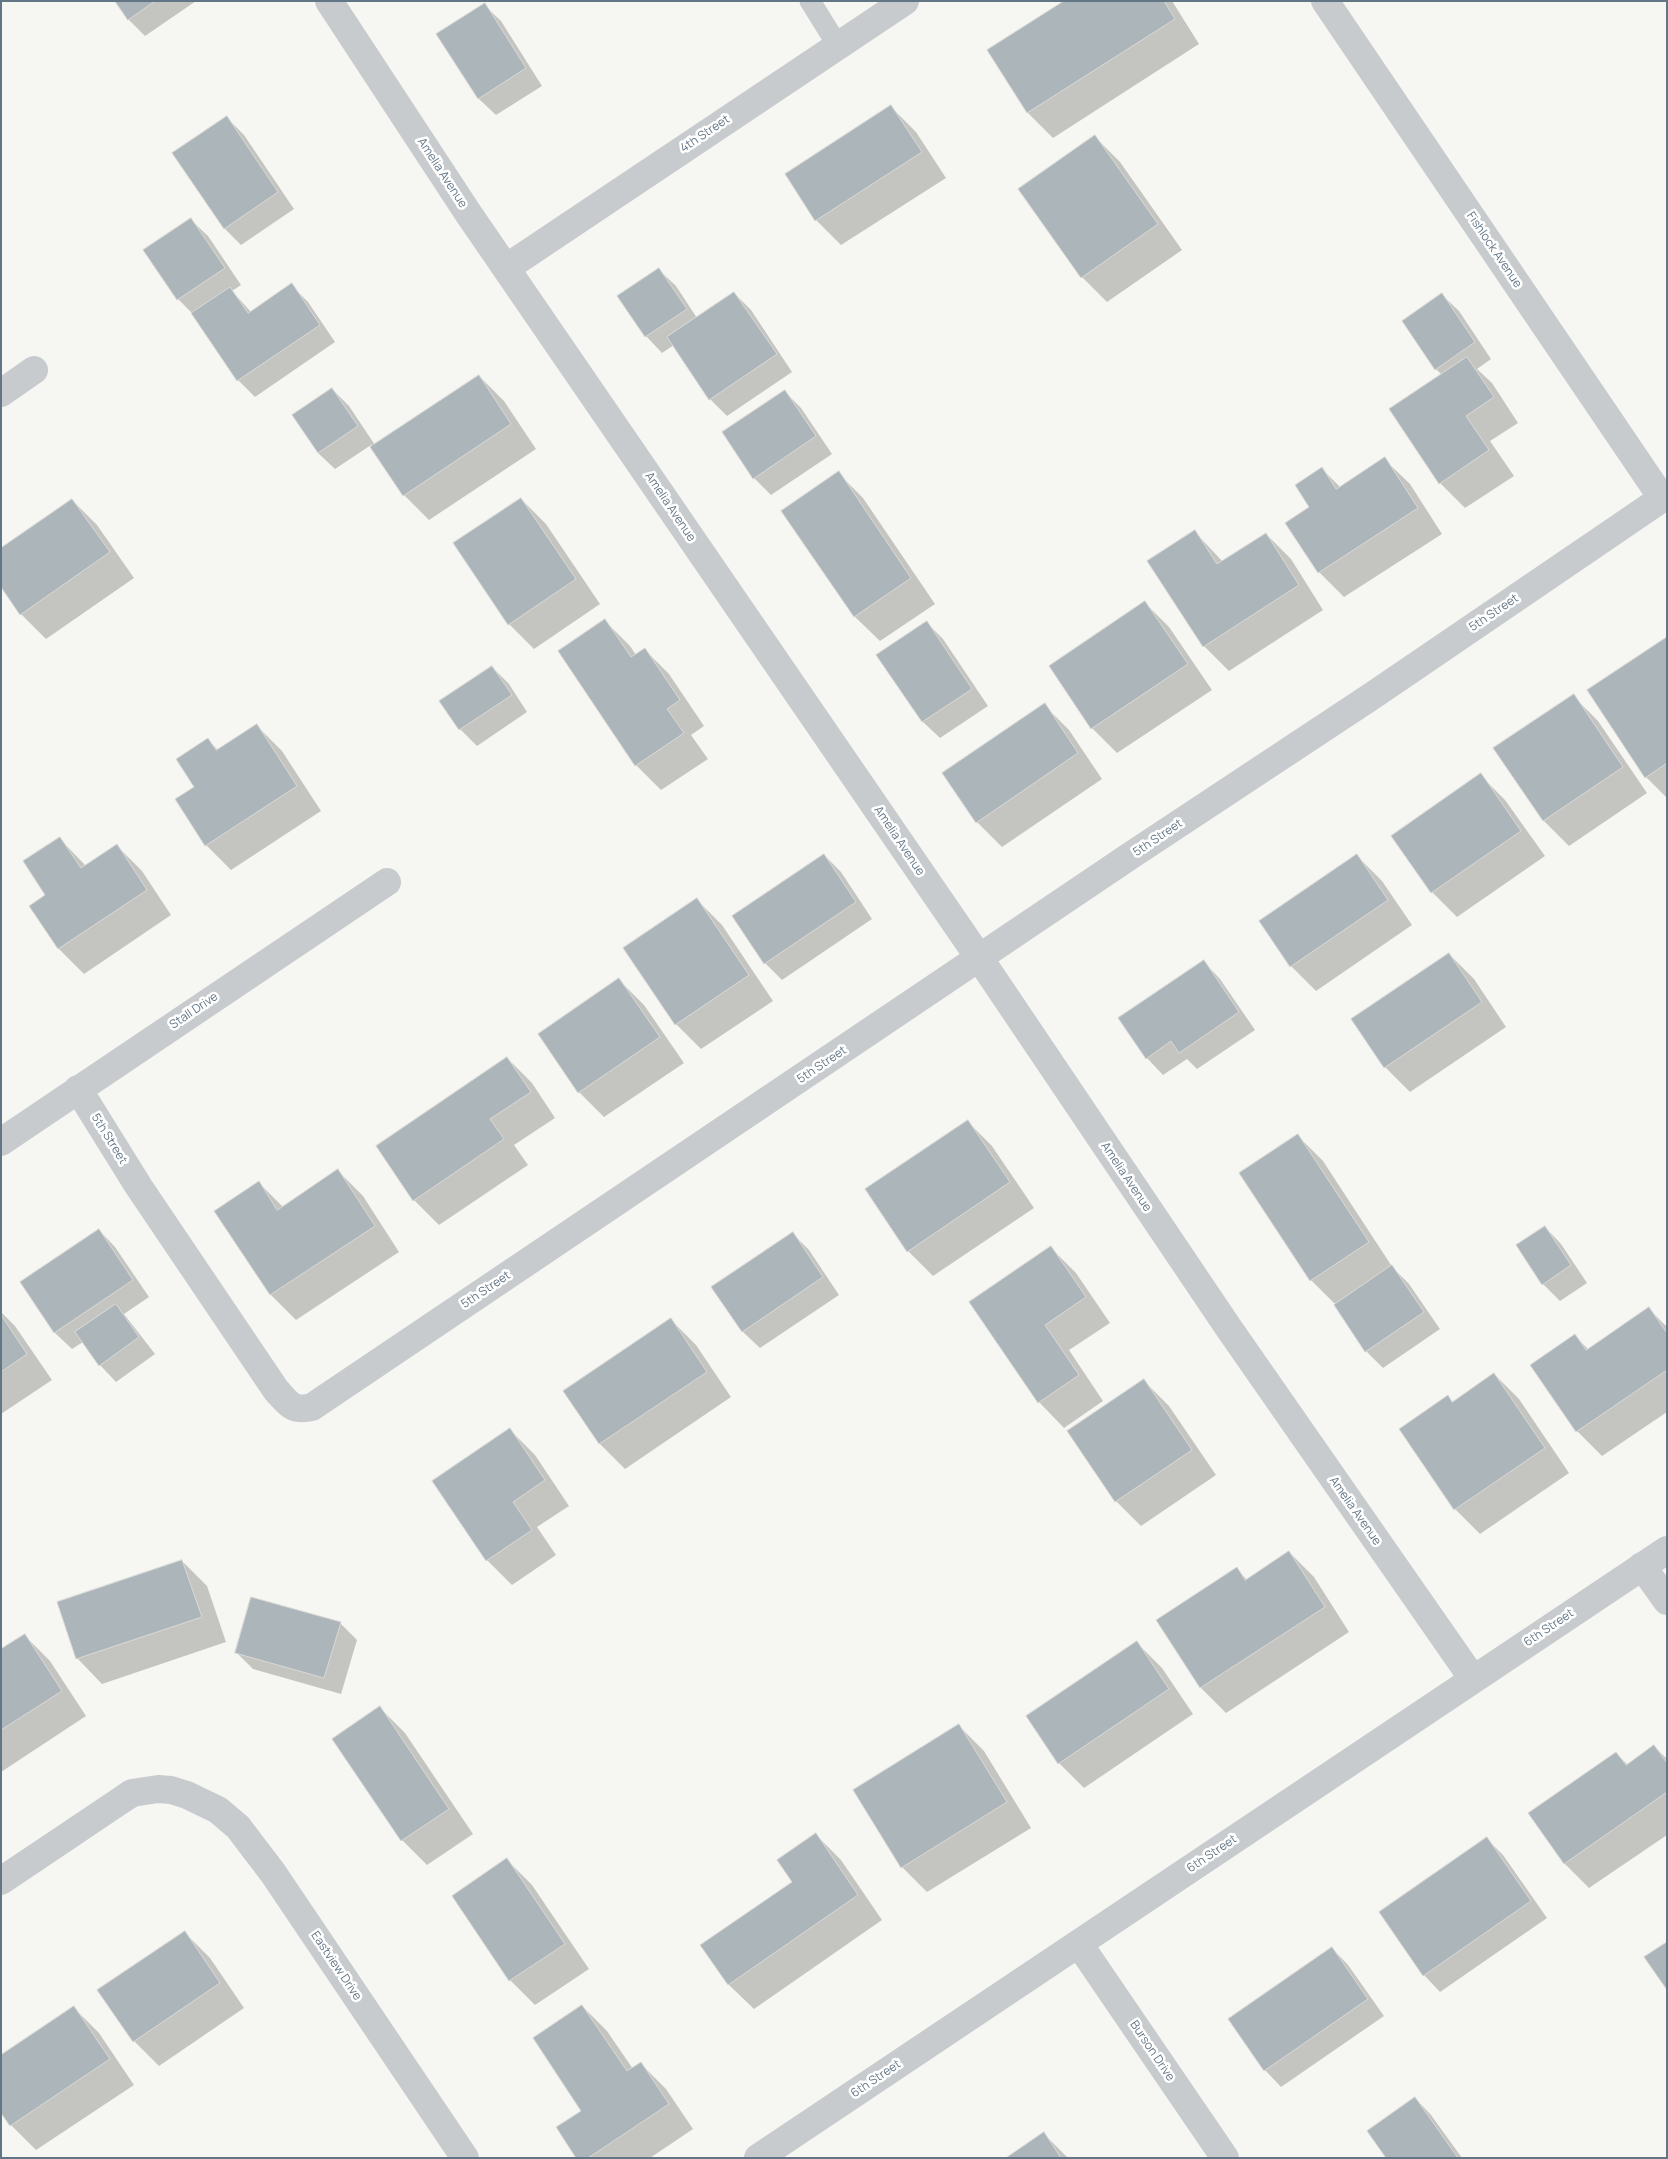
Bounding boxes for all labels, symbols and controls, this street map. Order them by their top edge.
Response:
street label: 4th Street [677,112,733,156]
street label: Amelia Avenue [414,135,470,211]
street label: Fishlock Avenue [1463,209,1525,291]
street label: Amelia Avenue [642,470,698,544]
street label: 5th Street [1467,591,1521,635]
street label: Amelia Avenue [871,804,927,878]
street label: 5th Street [1131,816,1185,860]
street label: Stall Drive [167,990,221,1032]
street label: 5th Street [795,1043,849,1087]
street label: 5th Street [88,1111,130,1167]
street label: Amelia Avenue [1098,1140,1154,1214]
street label: 5th Street [459,1268,513,1312]
street label: Amelia Avenue [1326,1474,1384,1548]
street label: 6th Street [1521,1606,1577,1650]
street label: 6th Street [1184,1832,1240,1876]
street label: Eastview Drive [308,1929,364,2003]
street label: Burson Drive [1127,2018,1177,2084]
street label: 6th Street [848,2057,904,2101]

